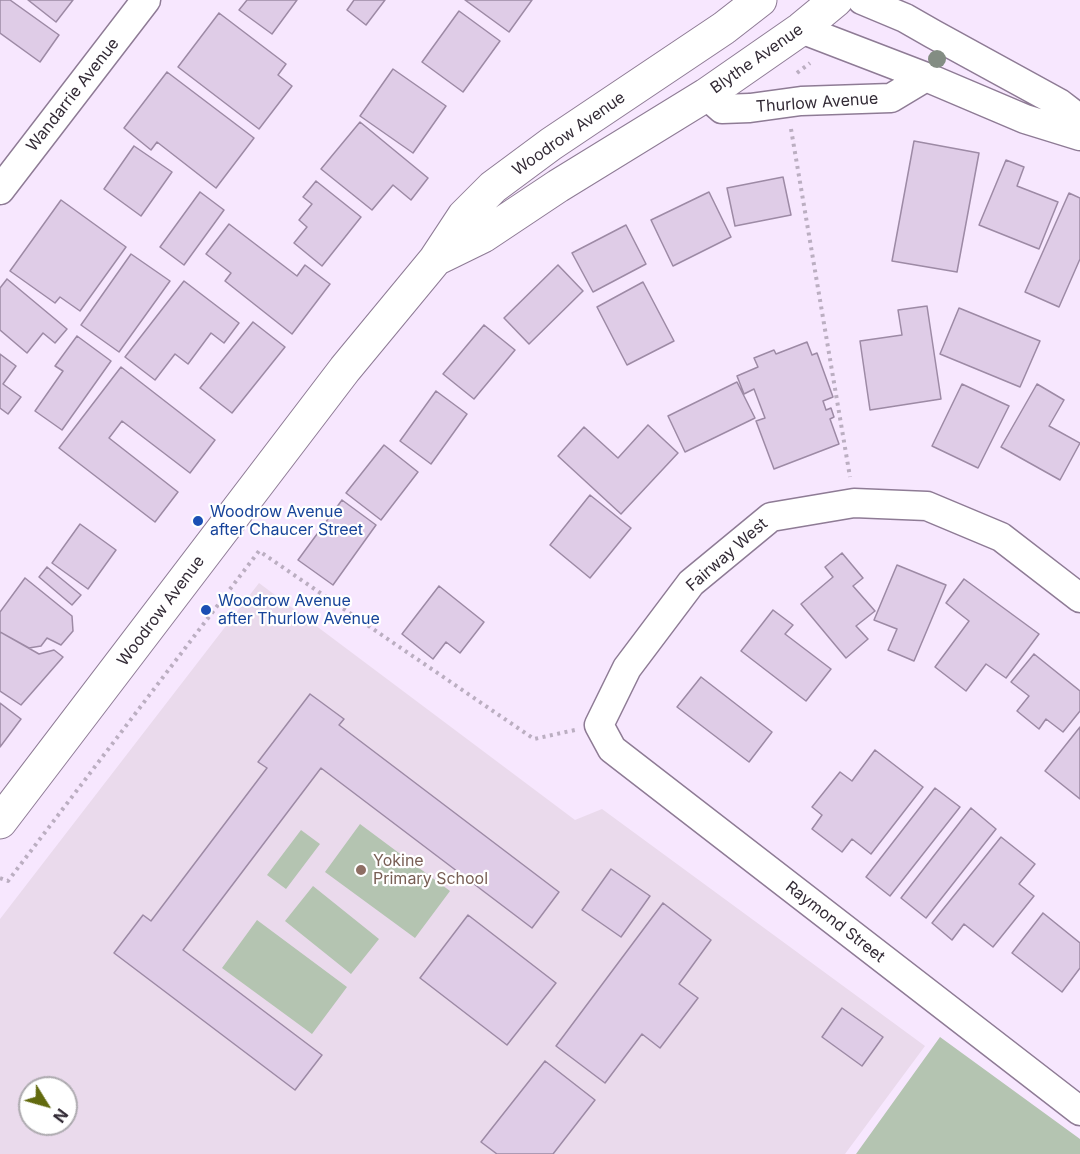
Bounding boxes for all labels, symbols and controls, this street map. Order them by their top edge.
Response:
street label: Blythe Avenue [707,20,807,98]
street label: Wandarrie Avenue [23,34,123,156]
street label: Woodrow Avenue [509,88,629,180]
street label: Thurlow Avenue [755,89,879,117]
place label: Woodrow Avenue after Chaucer Street [210,502,363,540]
marker: Woodrow Avenue after Chaucer Street [191,514,205,528]
street label: Fairway West [682,515,772,595]
street label: Woodrow Avenue [113,552,209,670]
place label: Woodrow Avenue after Thurlow Avenue [218,591,380,629]
marker: Woodrow Avenue after Thurlow Avenue [199,603,213,617]
place label: Yokine Primary School [373,851,488,889]
marker: Yokine Primary School [354,863,368,877]
street label: Raymond Street [782,877,888,967]
north arrow [18,1076,78,1136]
text: N [49,1105,72,1127]

